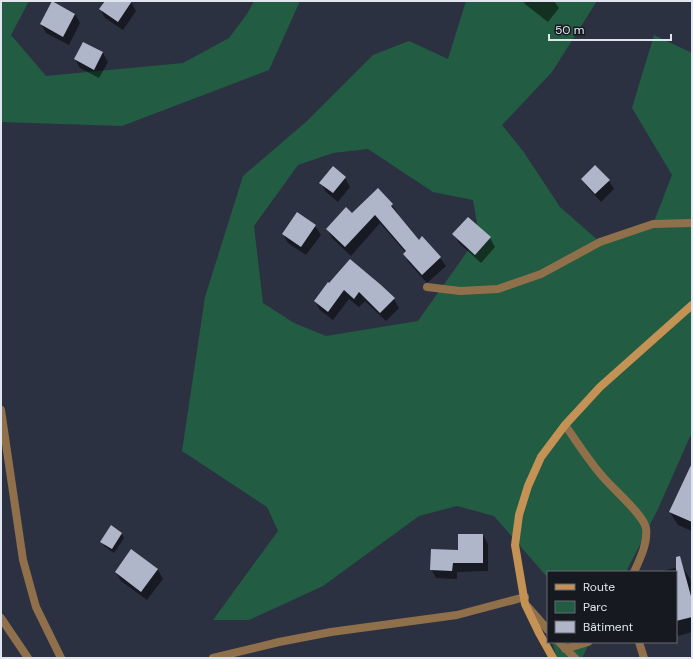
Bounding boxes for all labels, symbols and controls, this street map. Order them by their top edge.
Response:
scale bar [549,16,671,42]
text: 50 m [555,22,584,38]
legend [547,571,677,643]
text: Route [583,579,615,595]
text: Parc [583,599,607,615]
text: Bâtiment [583,619,634,635]

